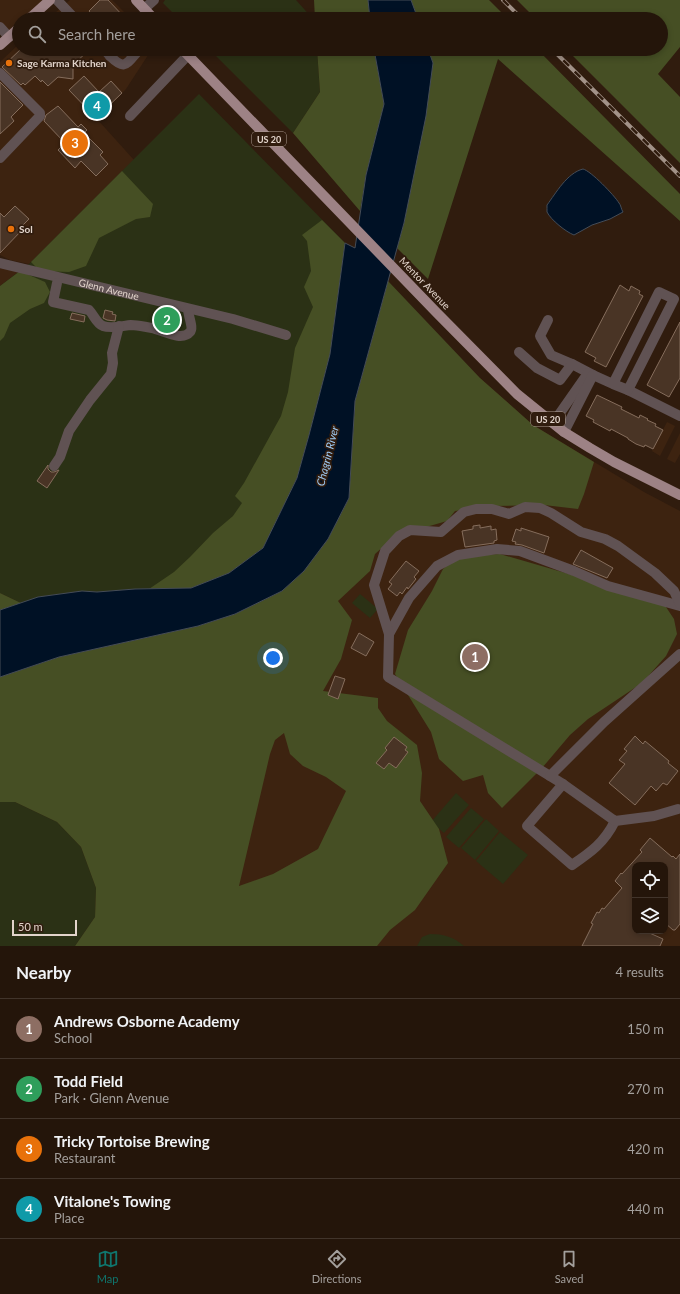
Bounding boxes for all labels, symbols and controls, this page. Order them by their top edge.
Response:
search box [12,12,668,56]
icon: search [26,23,48,45]
text: Search here [58,25,135,43]
place label: Sage Karma Kitchen [17,57,107,69]
marker: Sage Karma Kitchen [4,58,14,68]
pin: 4 [84,91,110,121]
pin: 3 [62,128,88,158]
road number: US 20 [252,132,286,146]
place label: Sol [19,223,33,235]
marker: Sol [6,224,16,234]
street label: Mentor Avenue [397,254,453,312]
street label: Glenn Avenue [78,276,140,302]
pin: 2 [154,305,180,335]
road number: US 20 [531,412,565,426]
water label: Chagrin River [313,424,341,487]
pin: 1 [462,642,488,672]
your location [263,648,283,668]
map controls [632,862,668,934]
button: locate [632,862,668,898]
button: layers [632,898,668,934]
scale bar [12,918,77,937]
text: 50 m [18,920,43,933]
text: Nearby [16,962,71,983]
text: 4 results [616,964,664,980]
text: Andrews Osborne Academy [54,1012,240,1030]
text: 1 [25,1021,33,1037]
text: 150 m [627,1021,664,1037]
text: School [54,1030,92,1046]
text: Todd Field [54,1072,123,1090]
text: 2 [25,1081,33,1097]
text: 270 m [627,1081,664,1097]
text: Park · Glenn Avenue [54,1090,169,1106]
text: Tricky Tortoise Brewing [54,1132,210,1150]
text: 3 [25,1141,33,1157]
text: 420 m [627,1141,664,1157]
text: Restaurant [54,1150,116,1166]
text: Vitalone's Towing [54,1192,171,1210]
text: 4 [25,1201,33,1217]
text: 440 m [627,1201,664,1217]
text: Place [54,1210,84,1226]
tab: Map [97,1248,119,1285]
tab: Directions [312,1248,361,1285]
tab: Saved [555,1248,583,1285]

